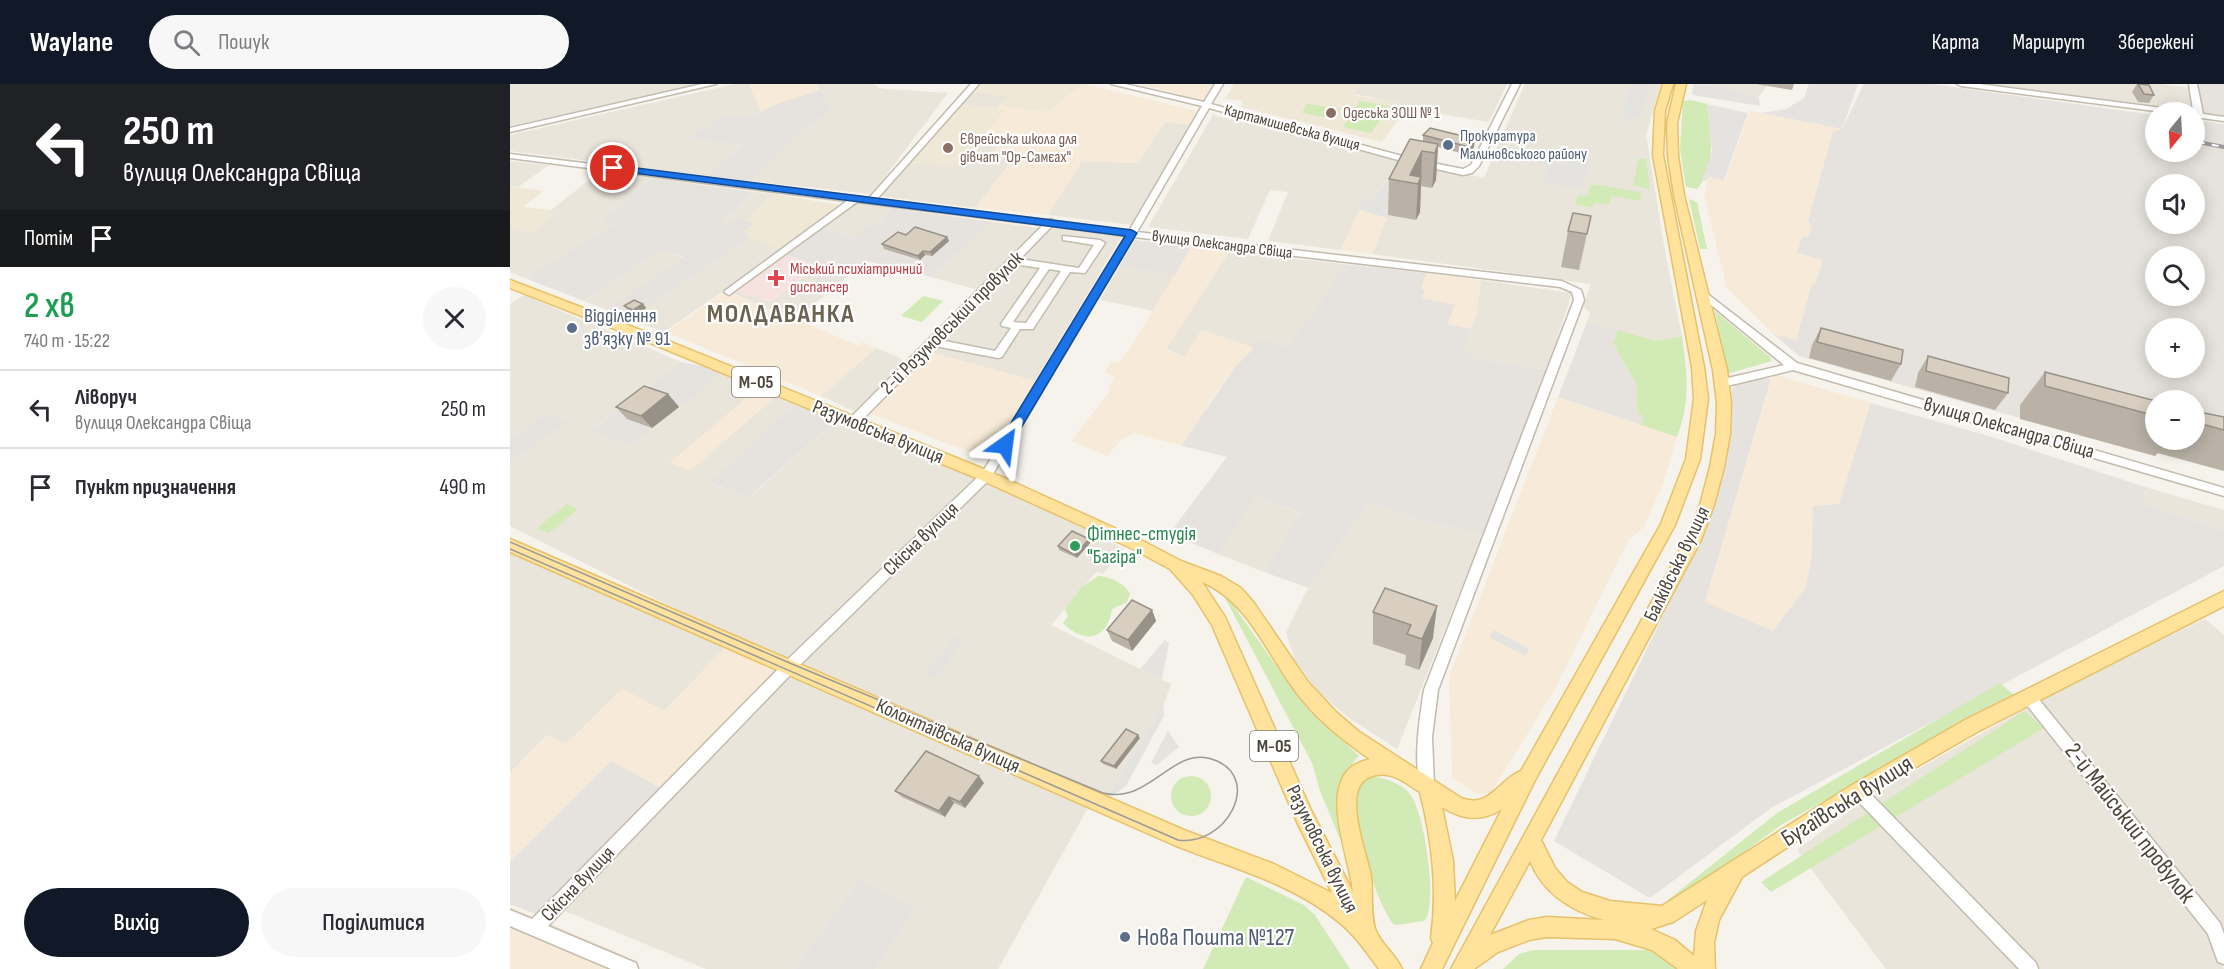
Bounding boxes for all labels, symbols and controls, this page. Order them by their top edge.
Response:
search box [149,15,569,69]
text: Waylane [30,26,113,59]
icon: search [170,26,203,59]
text: Пошук [218,29,269,56]
text: Карта [1932,30,1979,55]
text: Маршрут [2012,30,2085,55]
text: Збережені [2118,30,2194,55]
street label: Картамишевська вулиця [1222,101,1362,155]
north arrow [2145,102,2205,162]
map controls [2145,102,2205,450]
place label: Одеська ЗОШ № 1 [1343,104,1440,123]
text: 250 m [123,106,214,157]
marker: Одеська ЗОШ № 1 [1324,106,1338,120]
icon: left [24,108,102,186]
place label: Прокуратура Малиновського району [1460,127,1587,164]
place label: Єврейська школа для дівчат "Ор-Самєах" [960,130,1077,167]
marker: Прокуратура Малиновського району [1441,138,1455,152]
marker: Єврейська школа для дівчат "Ор-Самєах" [941,141,955,155]
pin [587,142,638,193]
icon: arrive [596,151,629,184]
text: вулиця Олександра Свіща [123,157,361,189]
button: sound [2145,174,2205,234]
icon: arrive [85,222,118,255]
text: Потім [24,225,73,252]
street label: вулиця Олександра Свіща [1151,227,1293,263]
street label: 2-й Розумовський провулок [875,246,1029,400]
button: search [2145,246,2205,306]
place label: Міський психіатричний диспансер [790,260,922,297]
marker: Міський психіатричний диспансер [767,269,785,287]
text: 2 хв [24,285,75,328]
button: close [423,287,486,350]
district label: МОЛДАВАНКА [707,299,855,330]
place label: Відділення зв'язку № 91 [584,304,670,351]
button: + [2145,318,2205,378]
marker: Відділення зв'язку № 91 [565,321,579,335]
text: 740 m · 15:22 [24,329,110,353]
road number: М-05 [732,367,780,397]
text: Ліворуч [75,384,137,411]
button: − [2145,390,2205,450]
street label: вулиця Олександра Свіща [1921,392,2097,464]
icon: left [24,393,57,426]
street label: Разумовська вулиця [809,395,947,469]
text: 250 m [441,396,486,423]
text: вулиця Олександра Свіща [75,411,251,435]
position arrow [973,413,1037,477]
icon: arrive [24,471,57,504]
text: Пункт призначення [75,474,236,501]
text: 490 m [440,474,486,501]
street label: Cкісна вулиця [878,497,964,581]
street label: Балківська вулиця [1639,503,1715,625]
place label: Фітнес-студія "Багіра" [1087,522,1196,569]
marker: Фітнес-студія "Багіра" [1068,539,1082,553]
street label: Колонтаївська вулиця [872,693,1024,779]
road number: М-05 [1250,731,1298,761]
street label: 2-й Майський провулок [2059,737,2202,909]
street label: Бугаївська вулиця [1776,749,1918,853]
street label: Разумовська вулиця [1281,781,1363,917]
street label: Cкісна вулиця [536,841,620,927]
button: Вихід [24,888,249,957]
button: Поділитися [261,888,486,957]
place label: Нова Пошта №127 [1137,923,1295,952]
marker: Нова Пошта №127 [1118,930,1132,944]

